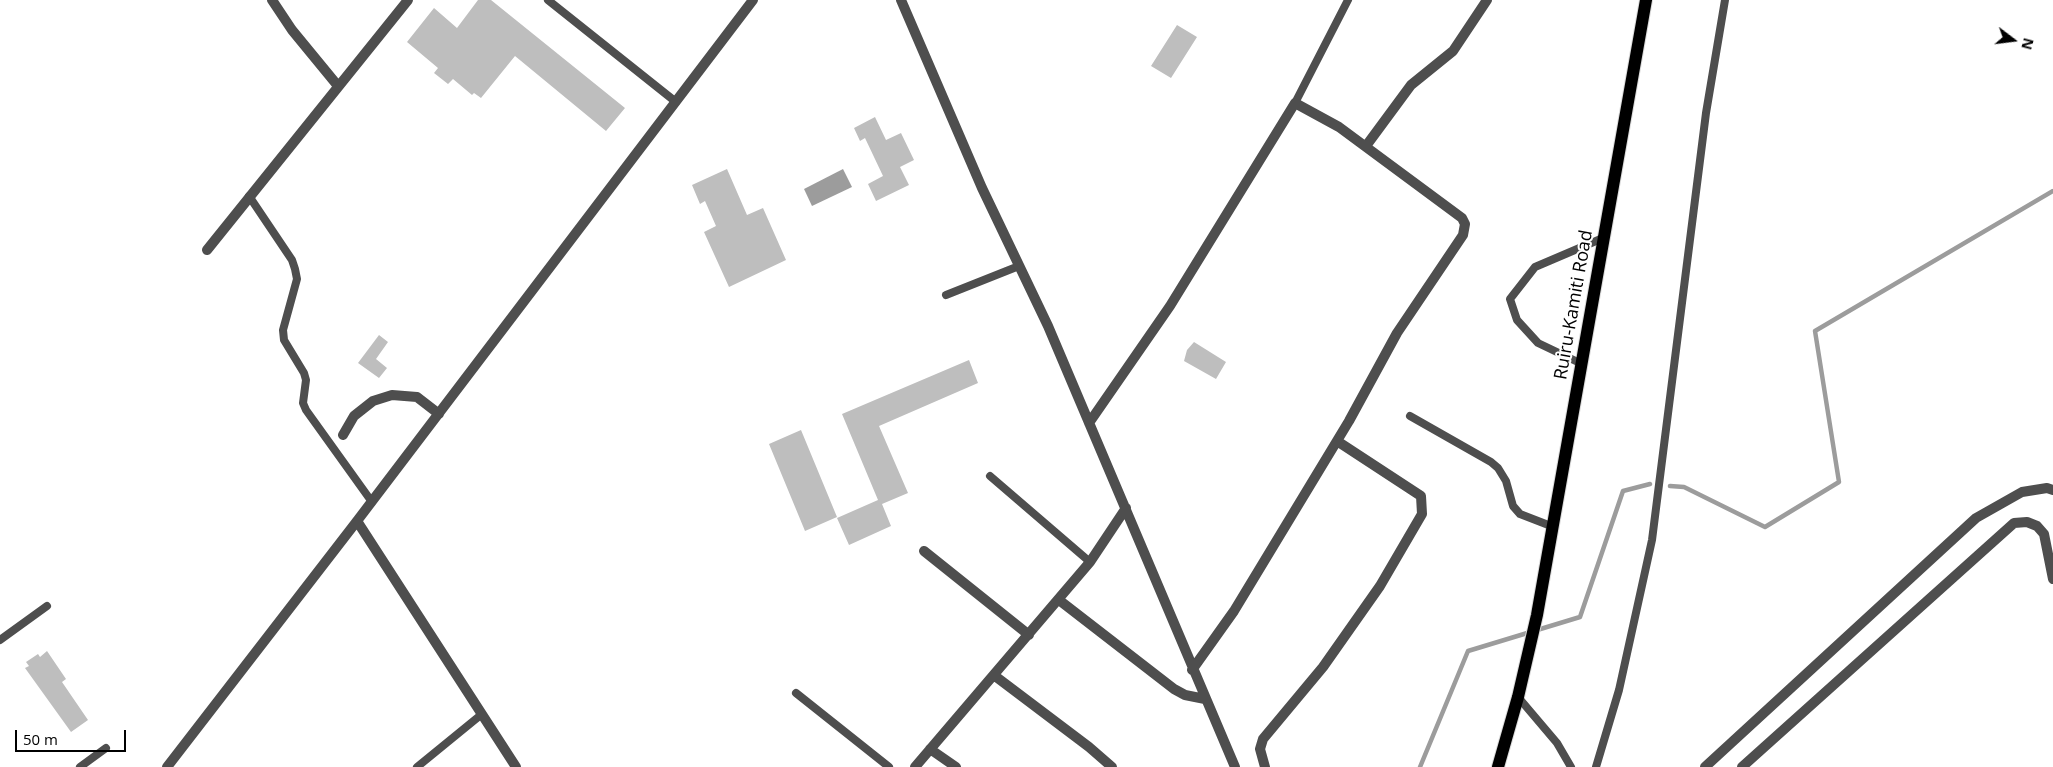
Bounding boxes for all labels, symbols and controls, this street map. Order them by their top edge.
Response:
north arrow [1988,15,2038,65]
text: N [2017,36,2039,52]
street label: Ruiru-Kamiti Road [1550,228,1598,382]
scale bar [18,720,129,752]
text: 50 m [23,729,58,749]

